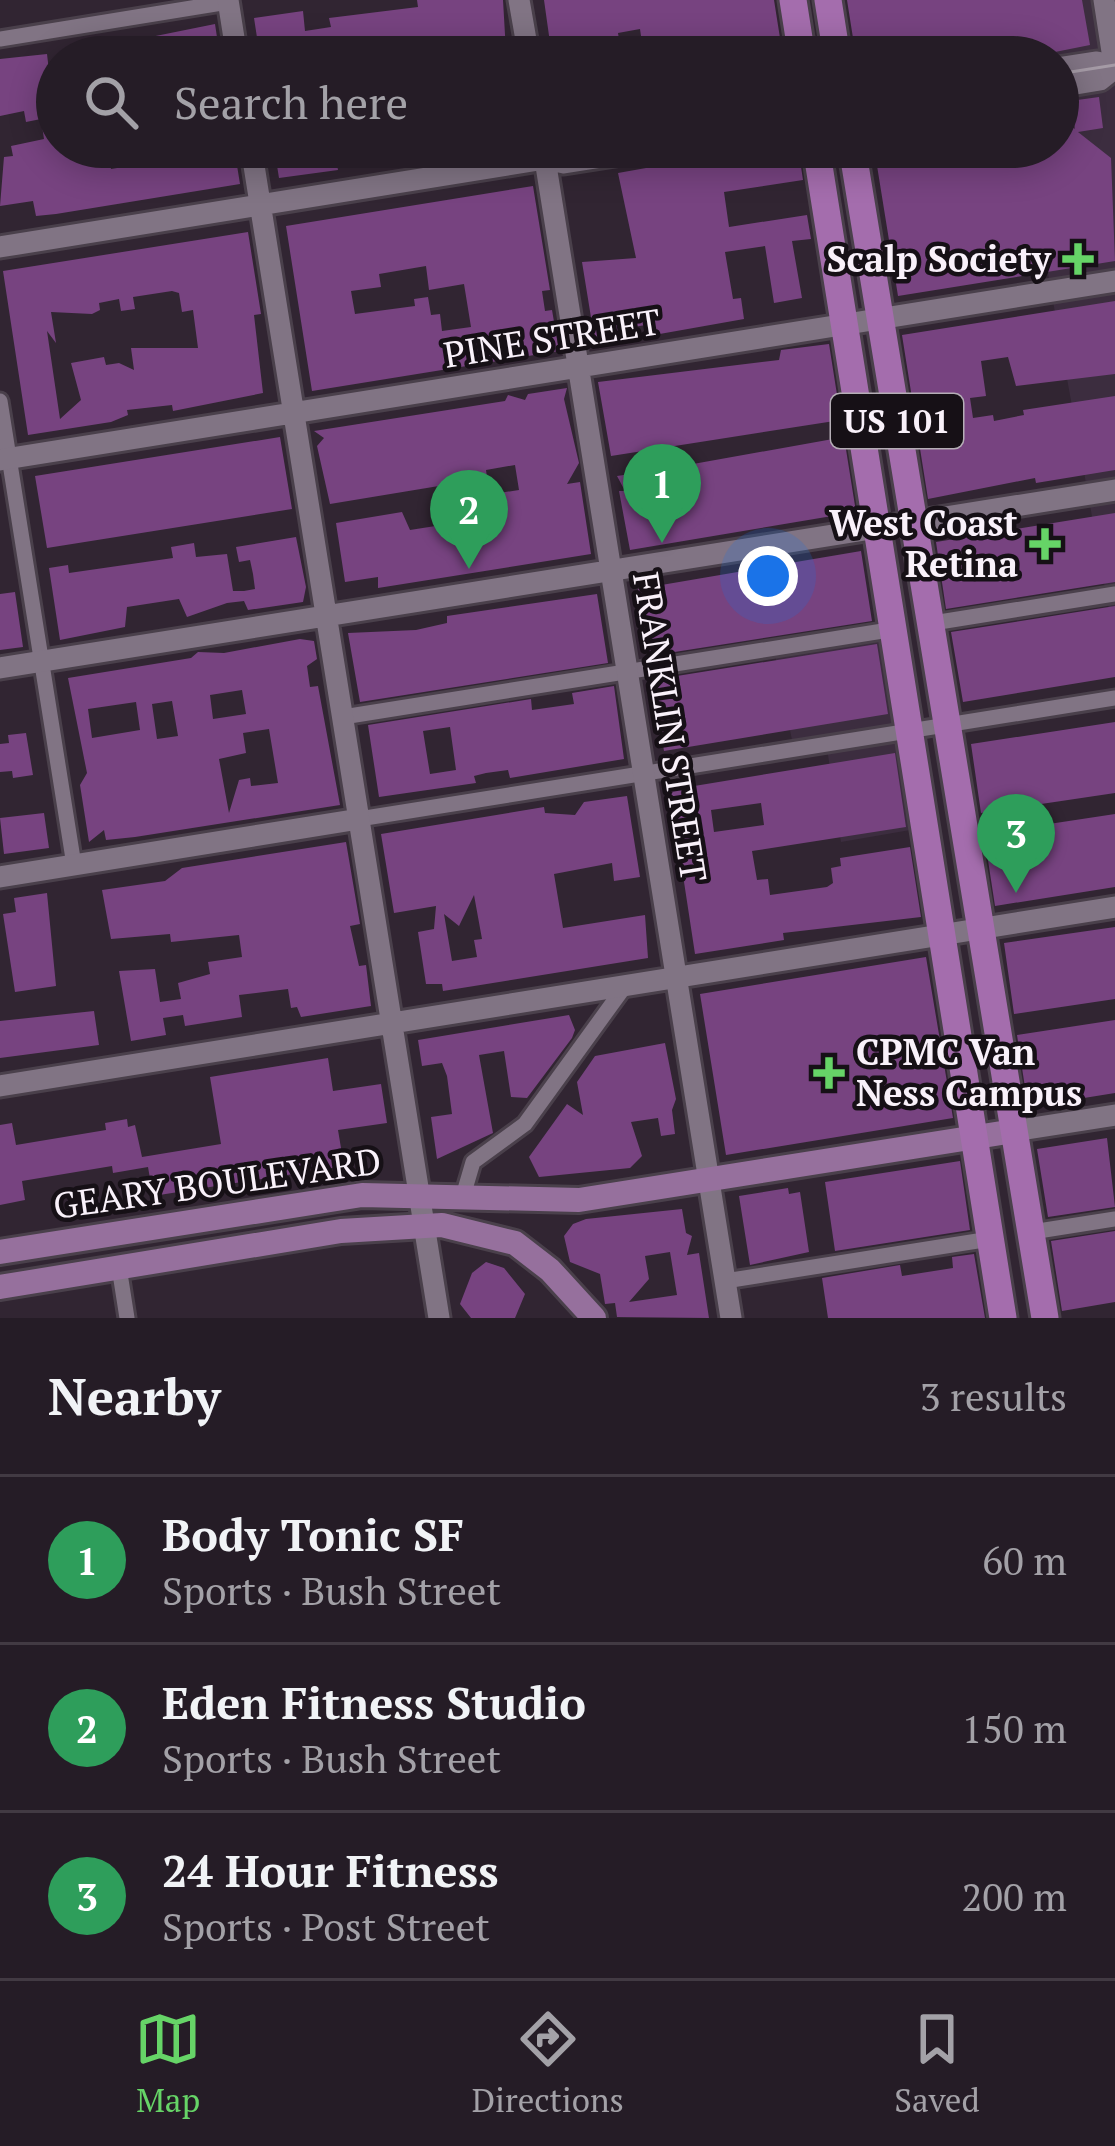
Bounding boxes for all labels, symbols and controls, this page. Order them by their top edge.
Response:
search box [36,36,1079,168]
icon: search [78,69,144,135]
text: Search here [174,72,408,132]
place label: Scalp Society [827,235,1052,282]
marker: Scalp Society [1062,243,1094,275]
street label: PINE STREET [440,297,664,378]
road number: US 101 [831,394,963,448]
pin: 1 [623,444,701,543]
pin: 2 [430,470,508,569]
place label: West Coast Retina [829,499,1018,587]
marker: West Coast Retina [1029,528,1061,560]
your location [738,546,798,606]
street label: FRANKLIN STREET [623,569,718,885]
pin: 3 [977,794,1055,893]
place label: CPMC Van Ness Campus [856,1028,1082,1116]
marker: CPMC Van Ness Campus [813,1057,845,1089]
street label: GEARY BOULEVARD [50,1136,384,1229]
text: Nearby [48,1362,221,1430]
text: 3 results [920,1370,1067,1422]
text: Body Tonic SF [162,1504,464,1564]
text: 1 [76,1534,98,1586]
text: 60 m [982,1534,1067,1586]
text: Sports · Bush Street [162,1564,501,1616]
text: Eden Fitness Studio [162,1672,586,1732]
text: 2 [76,1702,98,1754]
text: 150 m [962,1702,1067,1754]
text: Sports · Bush Street [162,1732,501,1784]
text: 24 Hour Fitness [162,1840,498,1900]
text: 3 [76,1870,98,1922]
text: 200 m [962,1870,1067,1922]
text: Sports · Post Street [162,1900,490,1952]
tab: Map [135,2006,201,2121]
tab: Directions [472,2006,624,2121]
tab: Saved [894,2006,980,2121]

